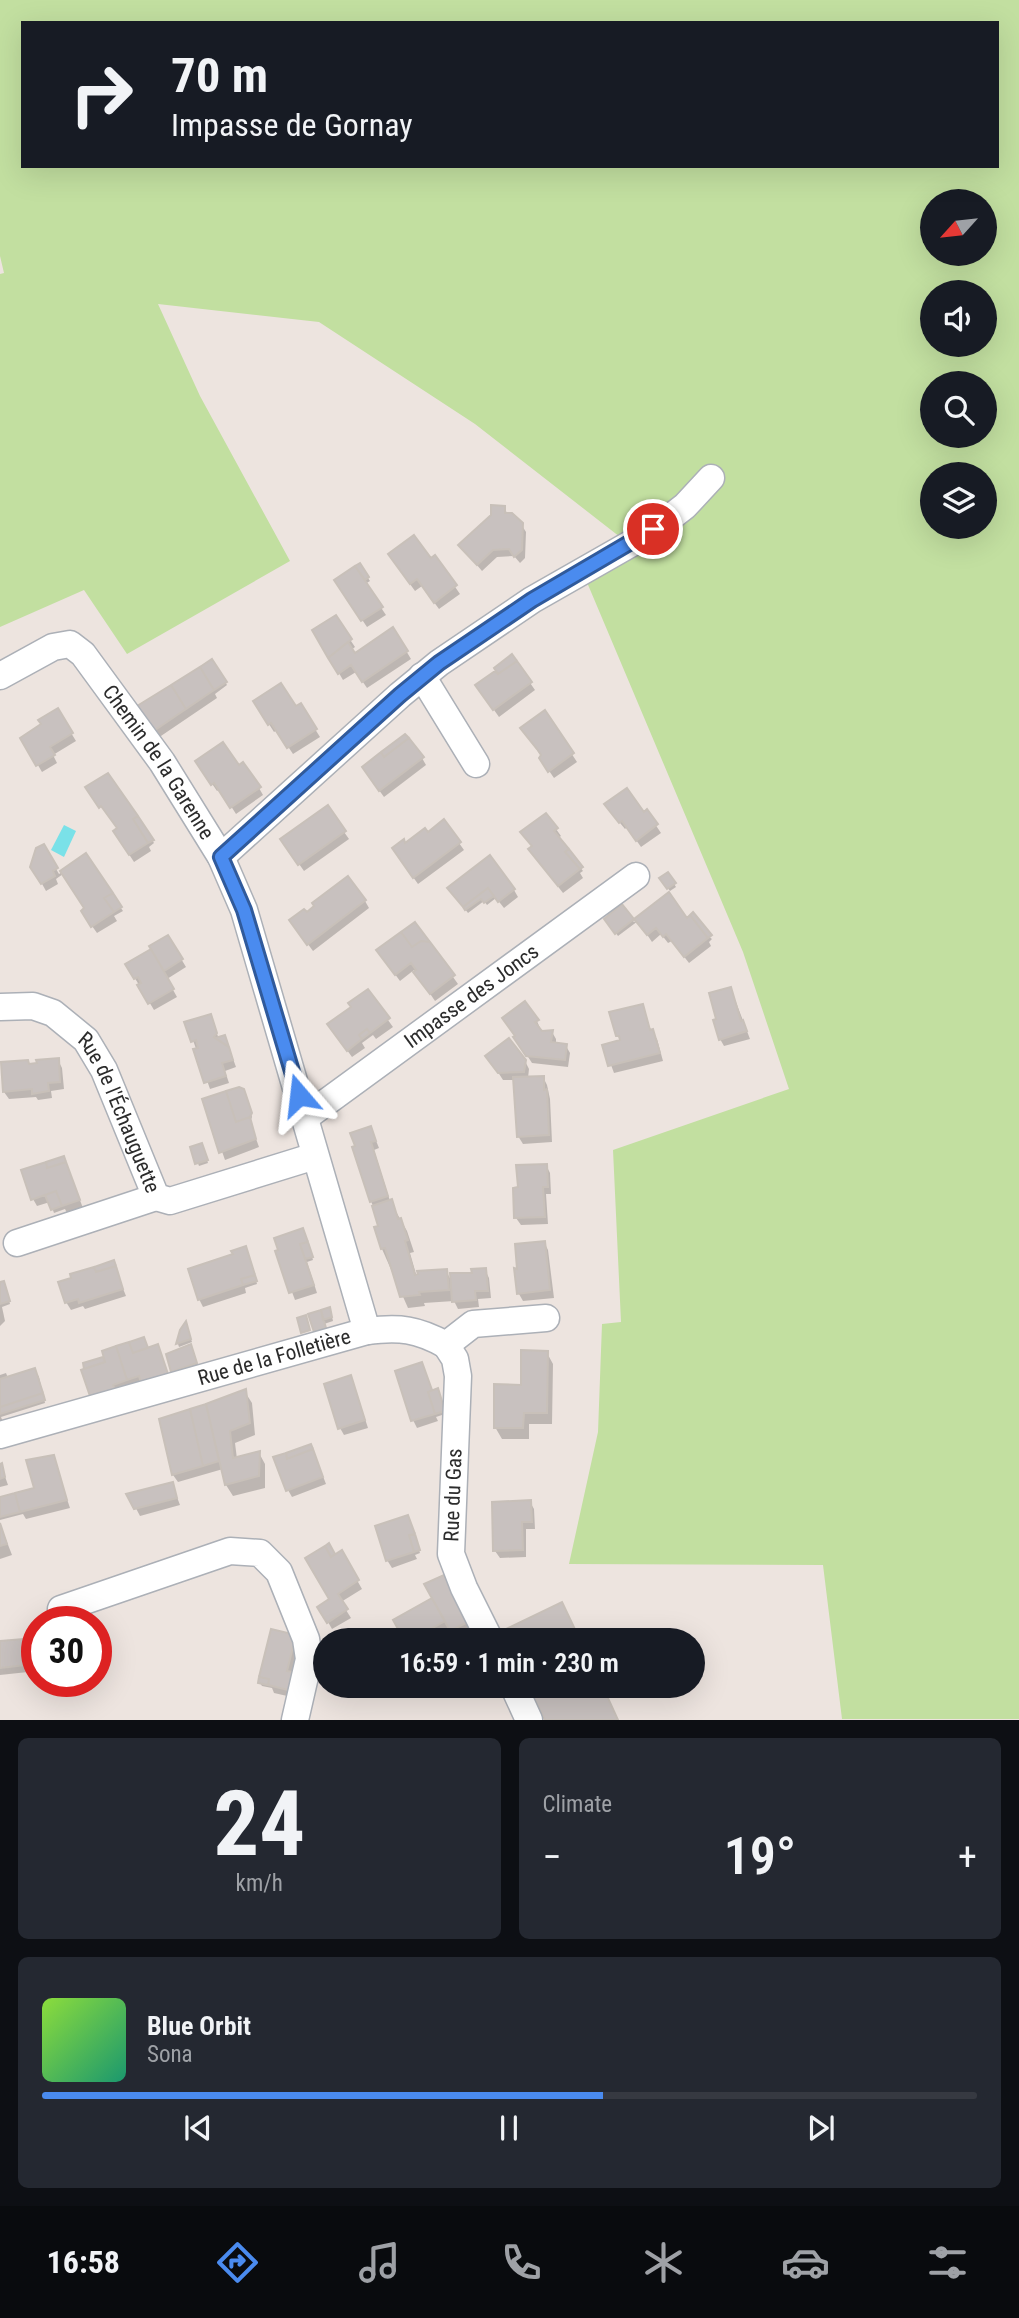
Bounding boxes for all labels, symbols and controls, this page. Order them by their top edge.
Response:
text: 70 m [171,47,268,104]
icon: right [56,49,147,140]
text: Impasse de Gornay [171,106,413,144]
north arrow [920,189,998,266]
map controls [920,189,997,539]
button: sound [920,280,997,357]
button: search [920,371,997,448]
button: layers [920,462,997,539]
pin [623,499,683,559]
icon: arrive [634,510,672,548]
street label: Chemin de la Garenne [98,680,219,844]
street label: Impasse des Joncs [400,939,543,1053]
street label: Rue de l'Échauguette [74,1027,165,1196]
position arrow [262,1058,336,1132]
street label: Rue de la Folletière [195,1324,353,1390]
street label: Rue du Gas [439,1448,467,1542]
speed limit sign: 30 [21,1606,112,1697]
text: 16:59 · 1 min · 230 m [399,1648,619,1678]
text: 24 [213,1771,305,1877]
text: Climate [543,1791,612,1818]
text: 19° [724,1826,796,1887]
text: − [543,1835,562,1879]
text: + [958,1835,977,1879]
text: km/h [236,1870,283,1897]
text: Blue Orbit [147,2011,251,2041]
text: Sona [147,2041,193,2068]
icon: previous [179,2109,217,2147]
icon: pause [490,2109,528,2147]
icon: next [802,2109,840,2147]
icon: directions [213,2238,262,2287]
icon: music [355,2238,404,2287]
icon: phone [497,2238,546,2287]
icon: climate [639,2238,688,2287]
icon: car [781,2238,830,2287]
icon: filters [923,2238,972,2287]
text: 16:58 [47,2243,120,2281]

